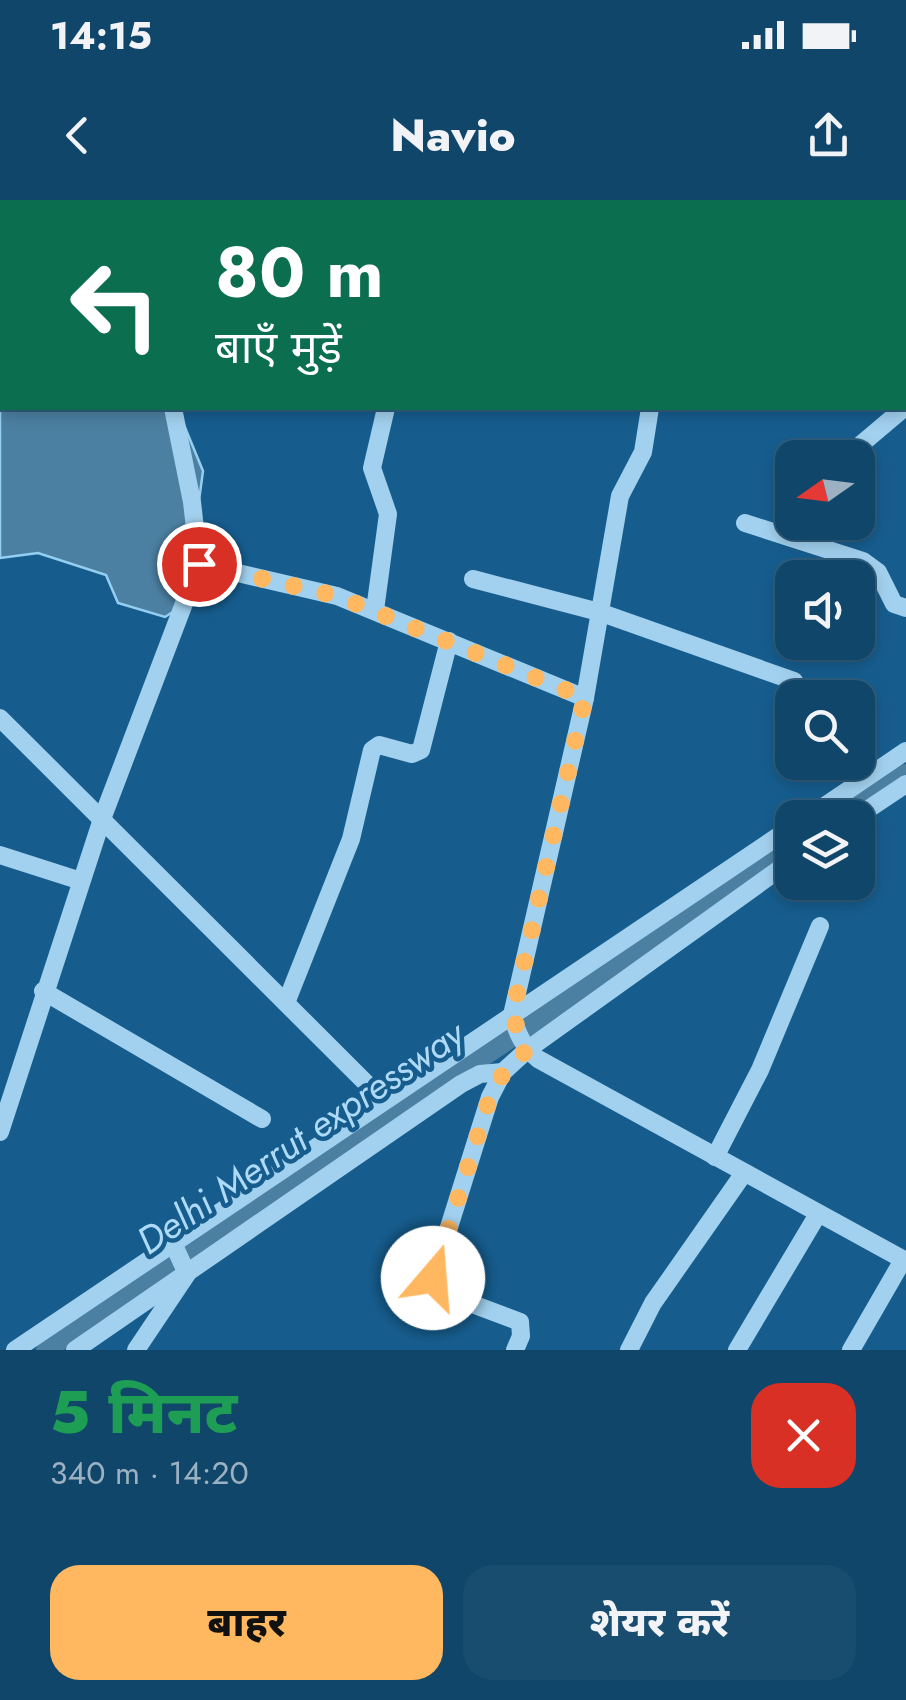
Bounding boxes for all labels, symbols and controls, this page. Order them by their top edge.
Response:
text: 14:15 [50,8,152,63]
text: Navio [390,103,516,168]
icon: back [50,108,105,163]
icon: share [801,108,856,163]
text: 80 m [215,222,384,323]
icon: left [50,240,180,370]
text: बाएँ मुड़ें [215,315,342,380]
north arrow [775,440,875,540]
map controls [775,440,875,900]
pin [157,522,242,607]
icon: arrive [172,537,227,592]
button: sound [775,560,875,660]
button: search [775,680,875,780]
button: layers [775,800,875,900]
water label: Delhi Merrut expressway [125,1005,477,1267]
position arrow [381,1226,485,1330]
text: 5 मिनट [50,1369,237,1456]
button: close [751,1383,856,1488]
text: 340 m · 14:20 [50,1450,249,1496]
button: बाहर [50,1565,443,1680]
button: शेयर करें [463,1565,856,1680]

